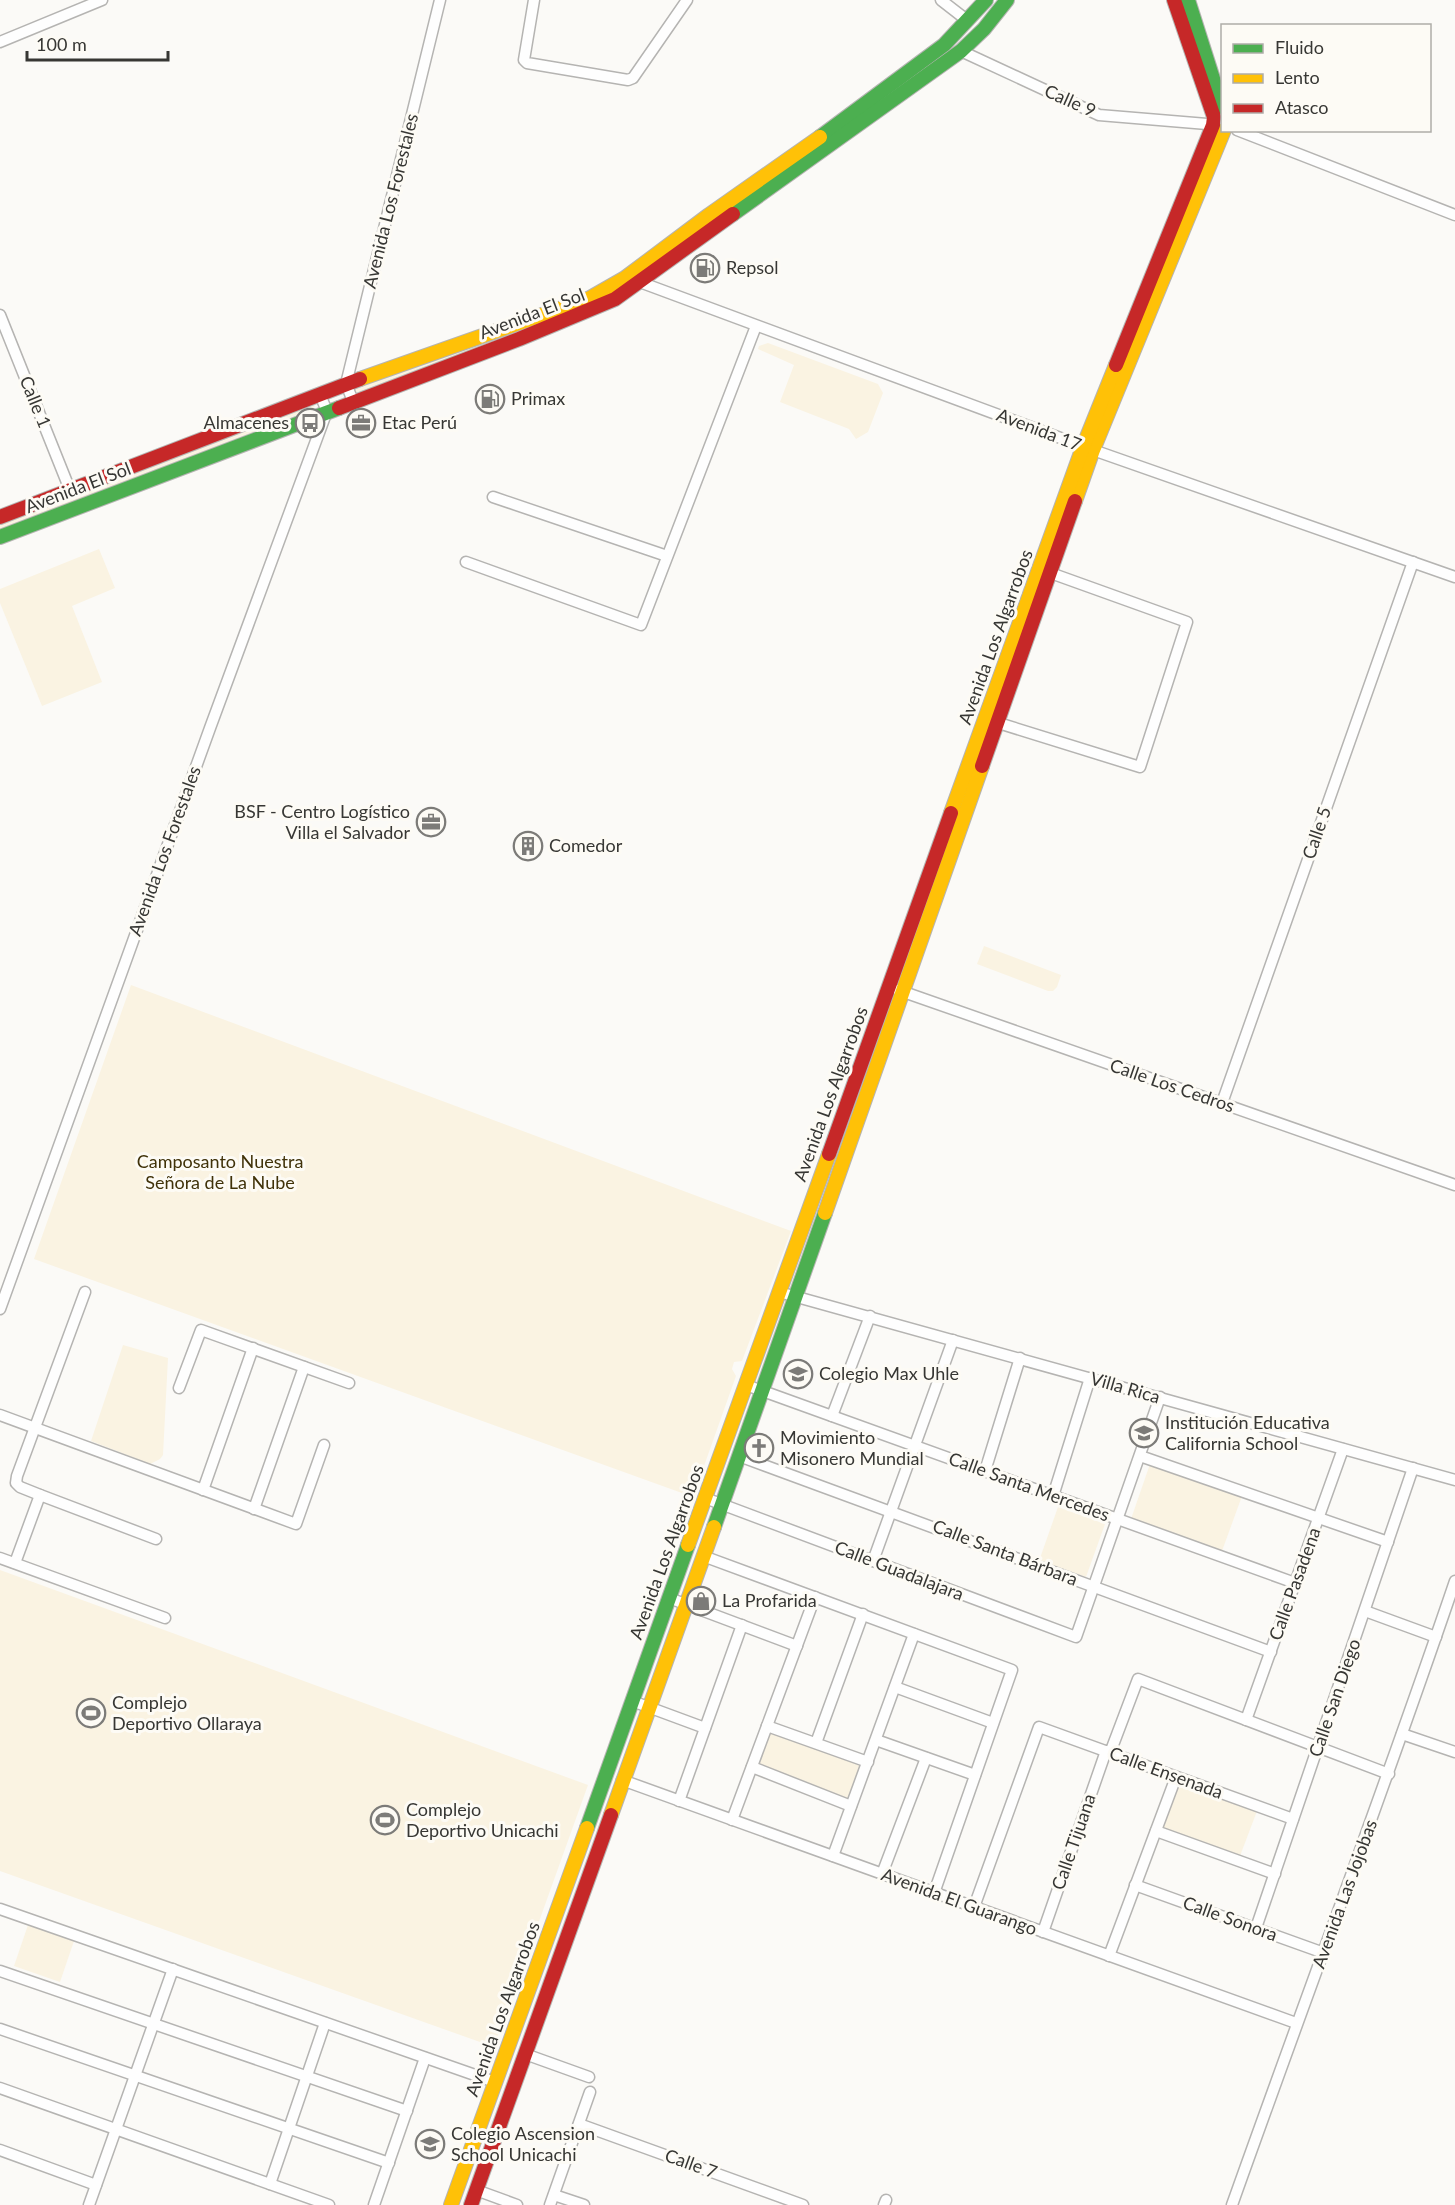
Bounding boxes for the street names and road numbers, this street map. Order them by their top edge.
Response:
street label: Calle 9 [1041,79,1100,121]
street label: Avenida Los Forestales [358,111,422,290]
street label: Avenida El Sol [476,283,588,343]
street label: Calle 1 [16,372,56,431]
street label: Avenida 17 [994,403,1085,455]
street label: Avenida El Sol [22,457,134,517]
street label: Avenida Los Algarrobos [953,546,1037,727]
street label: Avenida Los Forestales [123,762,205,939]
street label: Calle 5 [1297,804,1335,862]
street label: Avenida Los Algarrobos [788,1003,872,1184]
street label: Calle Los Cedros [1107,1053,1238,1117]
street label: Villa Rica [1088,1367,1163,1407]
street label: Calle Santa Mercedes [946,1447,1113,1525]
street label: Avenida Los Algarrobos [624,1461,708,1642]
street label: Calle Santa Bárbara [930,1514,1081,1590]
street label: Calle Pasadena [1263,1524,1325,1643]
street label: Calle Guadalajara [832,1535,967,1605]
street label: Calle San Diego [1304,1636,1365,1760]
street label: Calle Ensenada [1107,1741,1226,1803]
street label: Calle Tijuana [1046,1791,1100,1893]
street label: Avenida Las Jojobas [1307,1816,1381,1971]
street label: Avenida El Guarango [879,1863,1040,1939]
street label: Calle Sonora [1180,1891,1281,1945]
street label: Avenida Los Algarrobos [460,1918,544,2099]
street label: Calle 7 [662,2143,720,2183]

